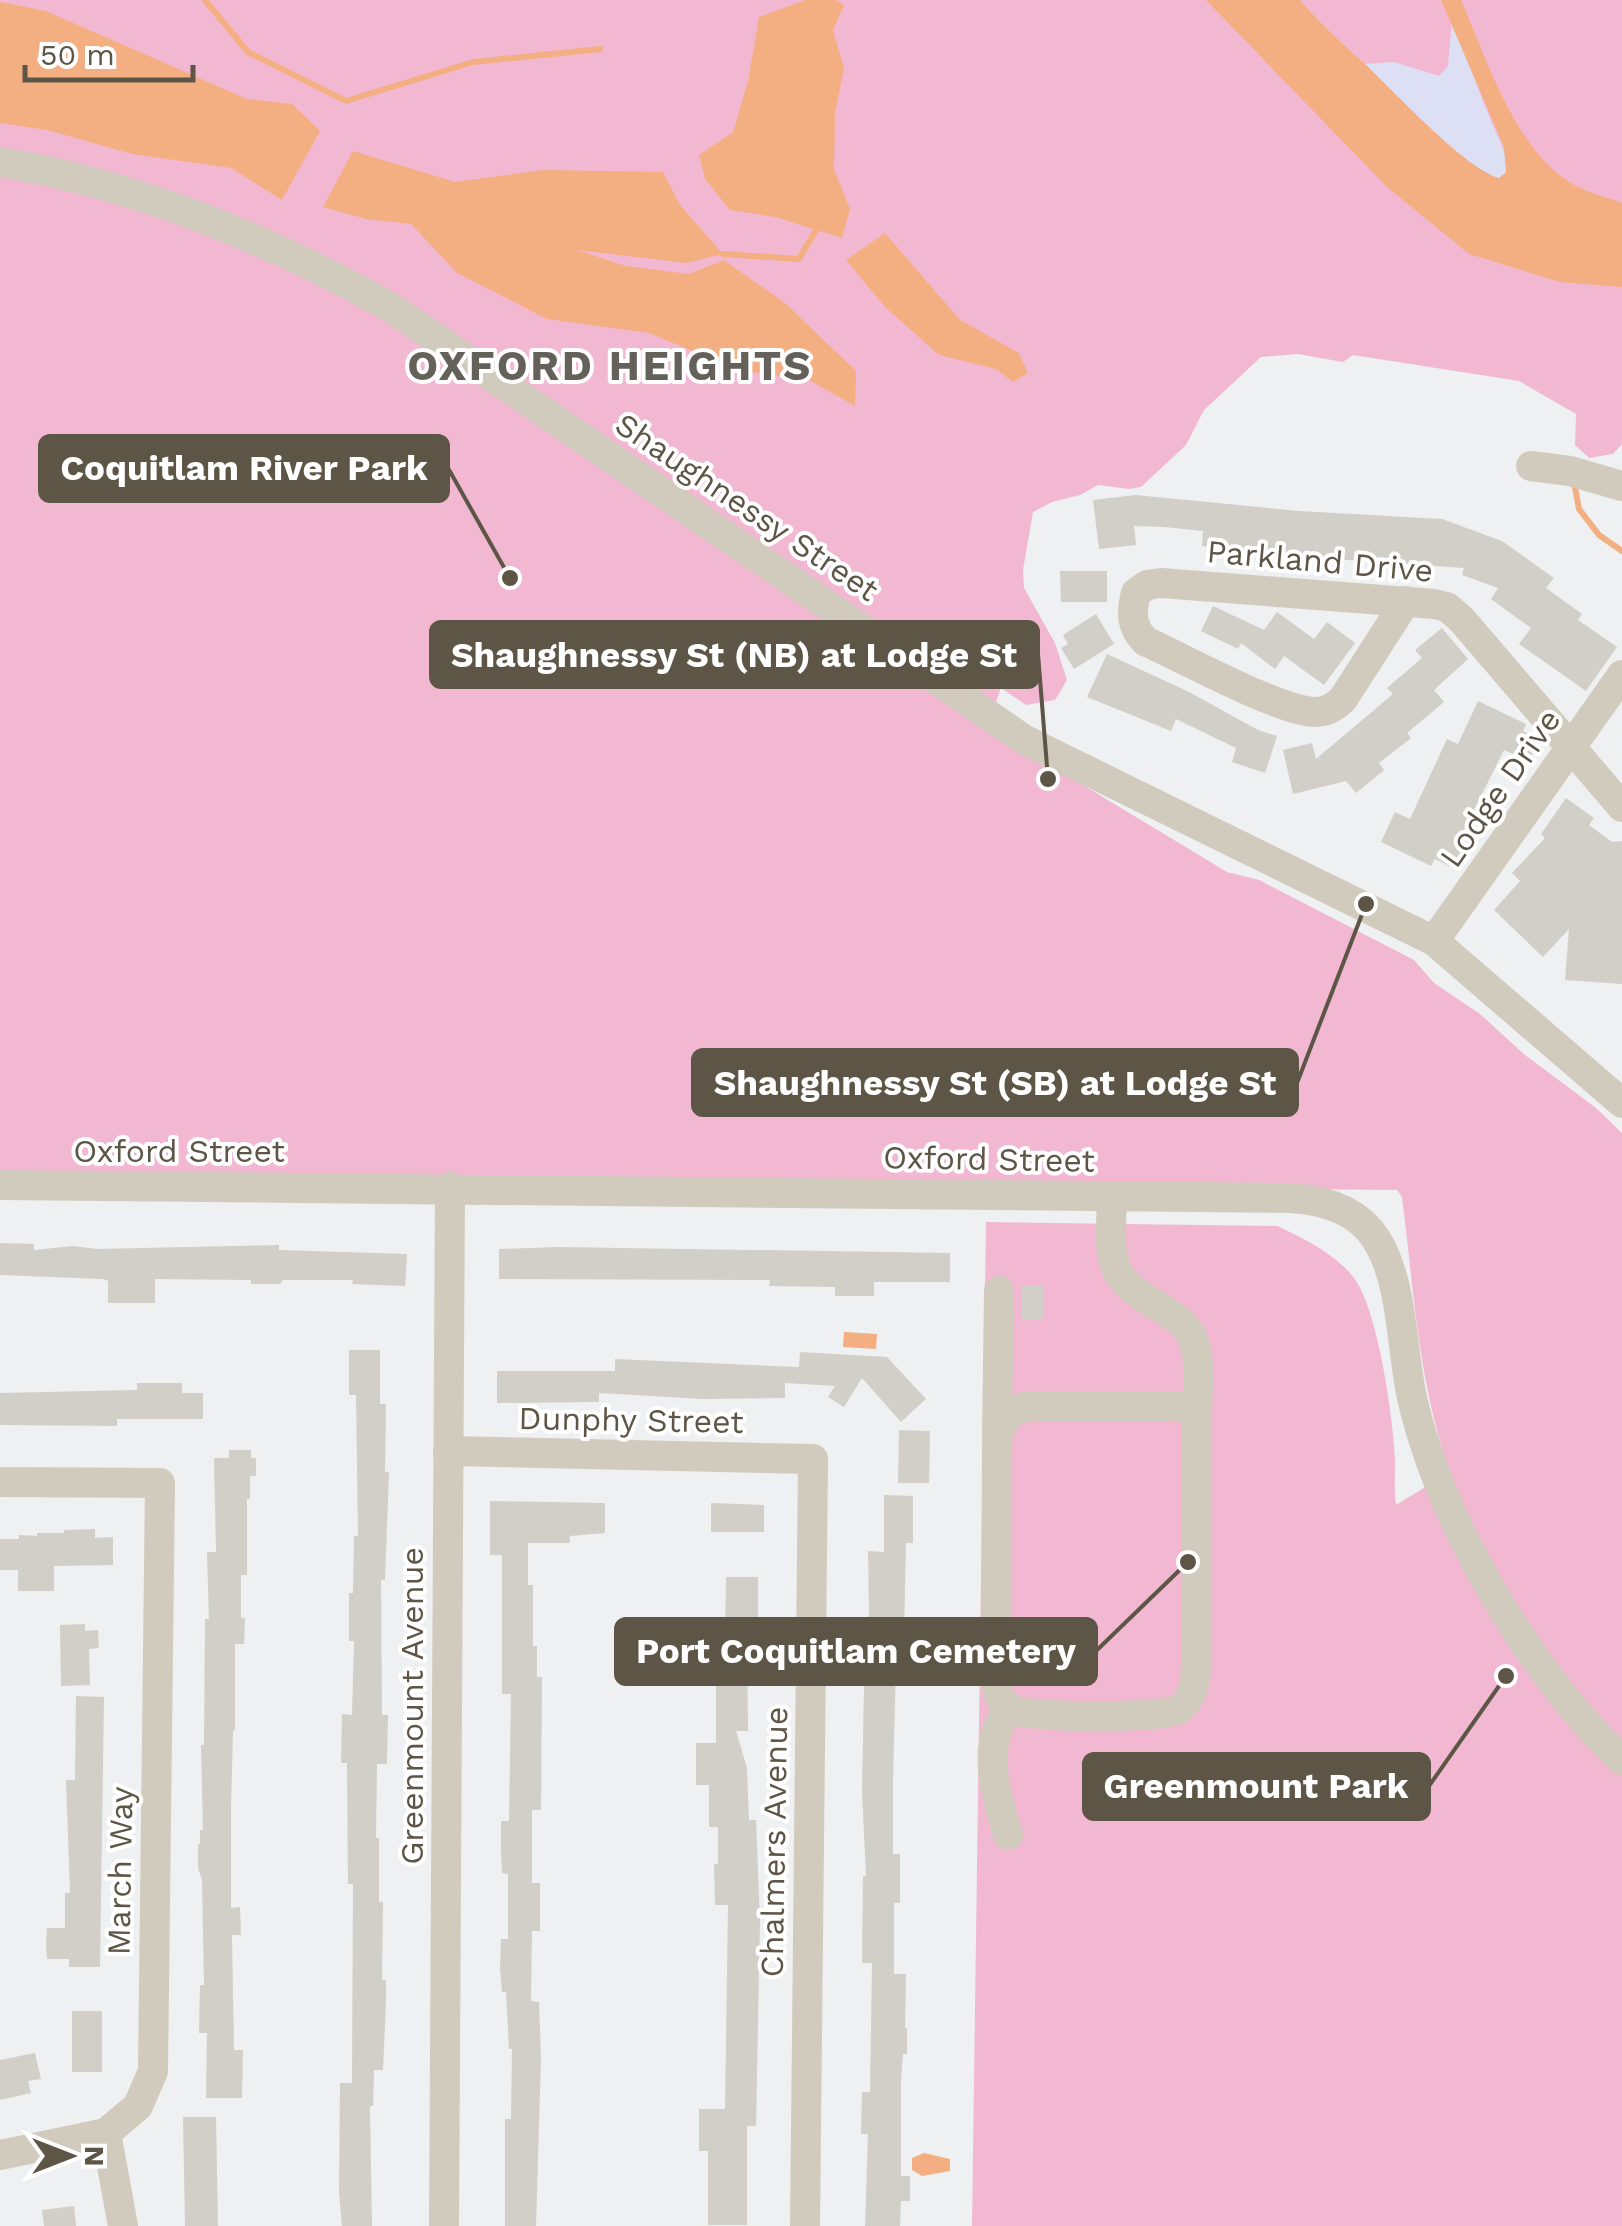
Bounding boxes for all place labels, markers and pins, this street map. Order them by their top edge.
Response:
callout: Coquitlam River Park [40,436,448,501]
callout: Shaughnessy St (NB) at Lodge St [431,622,1038,687]
callout: Shaughnessy St (SB) at Lodge St [693,1050,1297,1115]
callout: Port Coquitlam Cemetery [616,1619,1096,1684]
callout: Greenmount Park [1084,1754,1429,1819]

